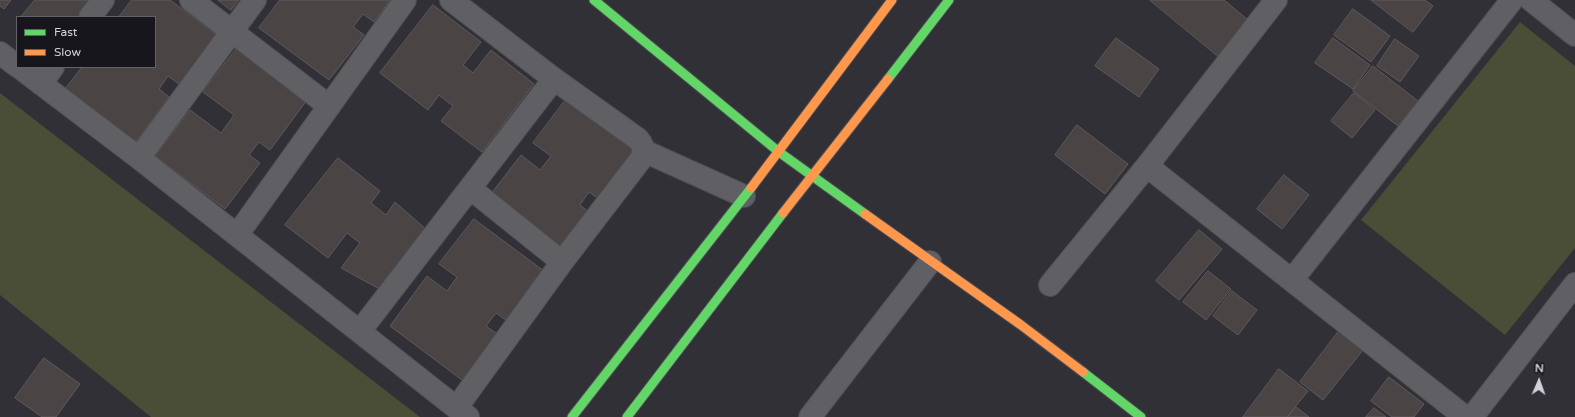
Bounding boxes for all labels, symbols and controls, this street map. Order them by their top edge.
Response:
legend [16,16,156,68]
text: Fast [54,25,77,39]
text: Slow [54,45,81,59]
north arrow [1519,361,1559,401]
text: N [1535,362,1544,375]

